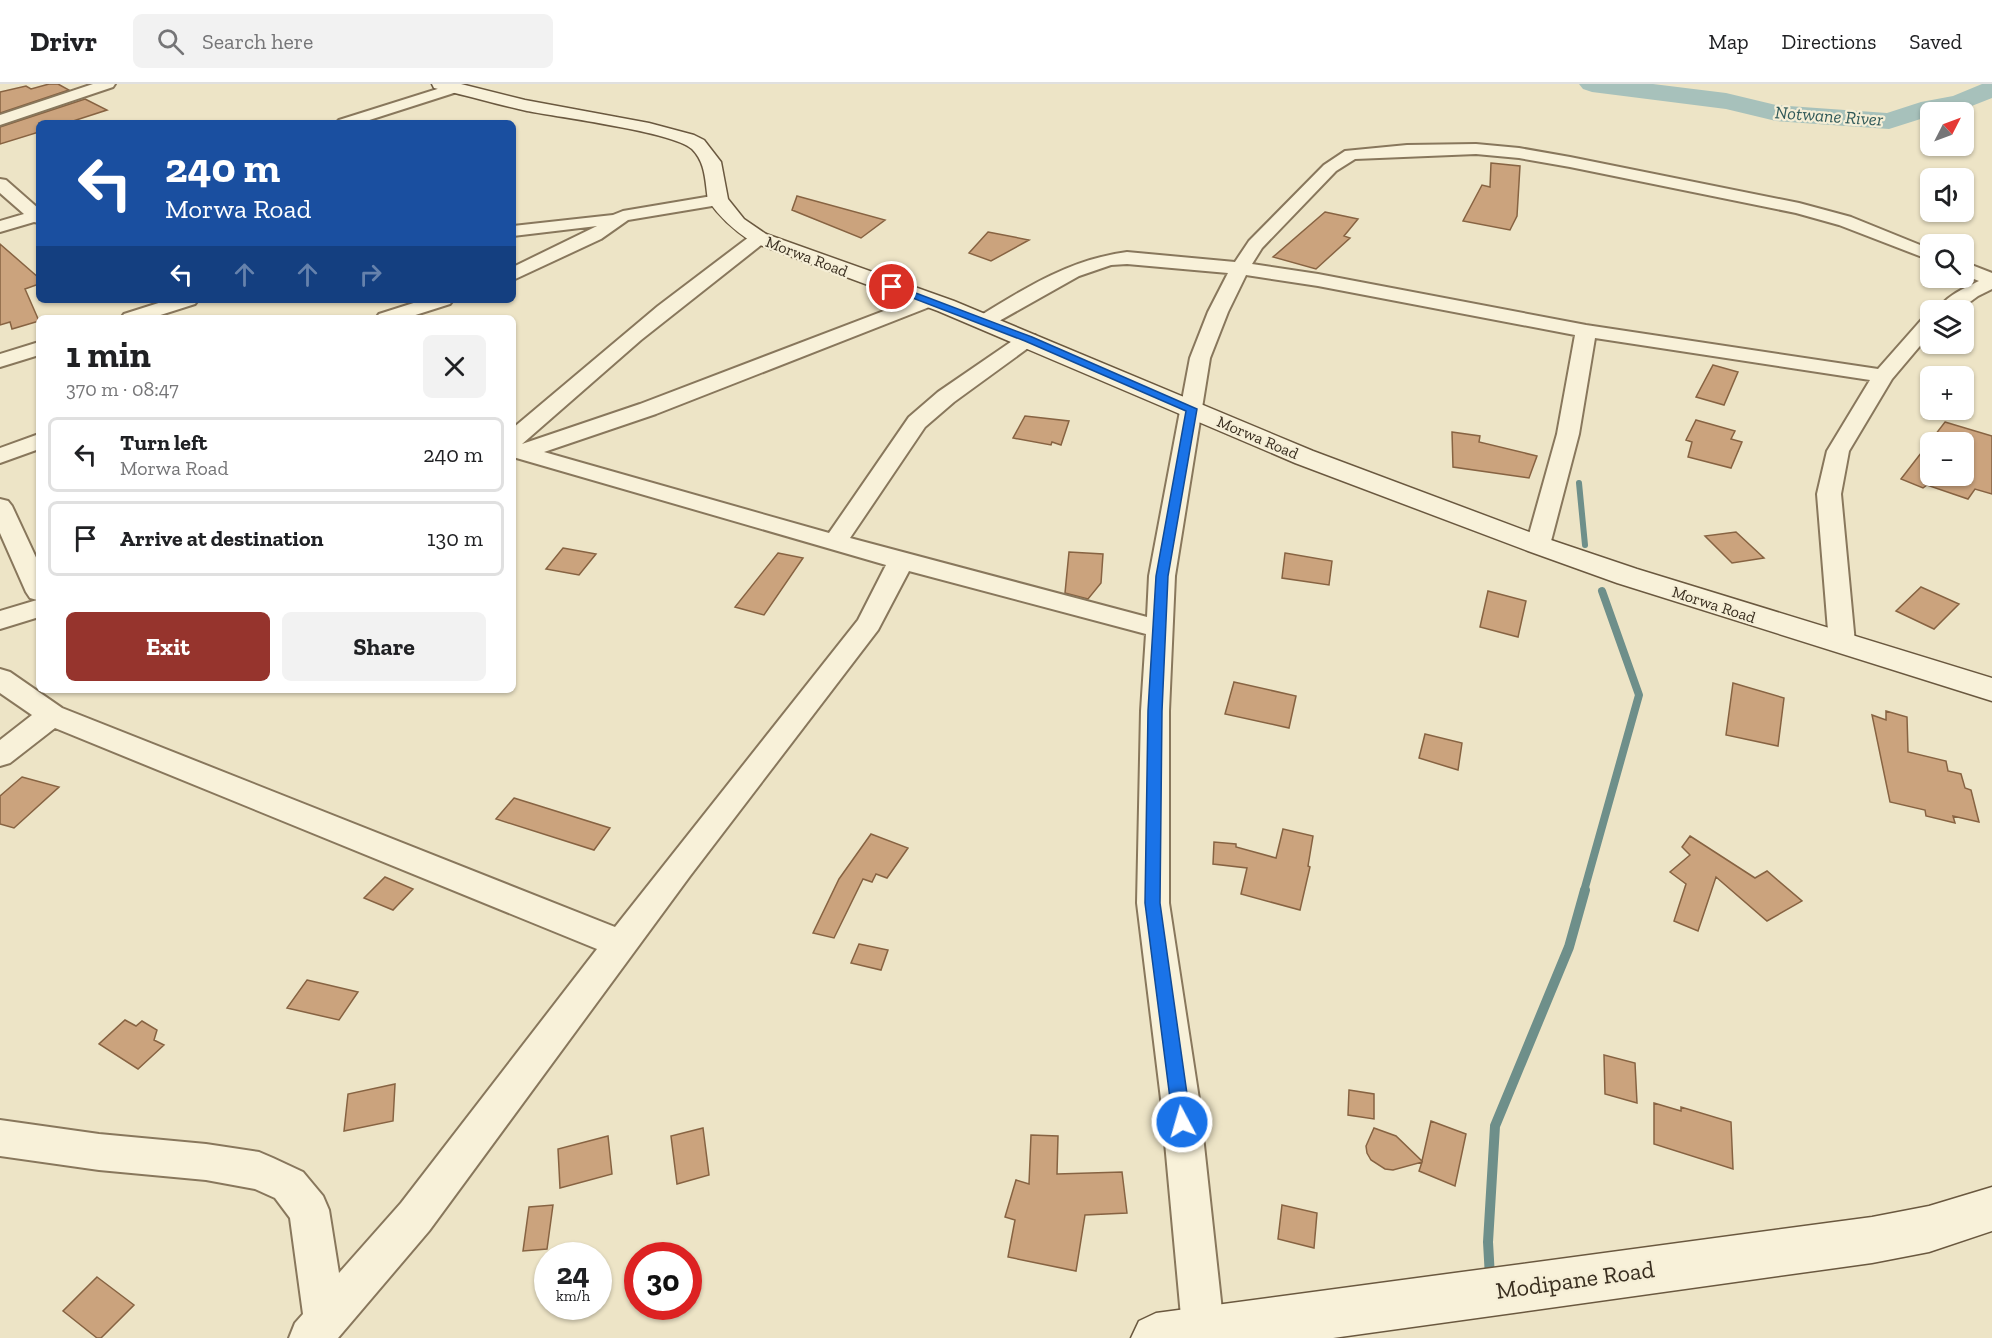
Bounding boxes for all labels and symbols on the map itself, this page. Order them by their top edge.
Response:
water label: Notwane River [1774,101,1885,131]
north arrow [1920,102,1974,156]
street label: Morwa Road [763,232,851,281]
pin [866,261,917,312]
street label: Morwa Road [1214,412,1302,463]
street label: Morwa Road [1670,582,1758,627]
position arrow [1150,1090,1214,1154]
speed limit sign: 30 [624,1242,702,1320]
street label: Modipane Road [1494,1254,1656,1305]

